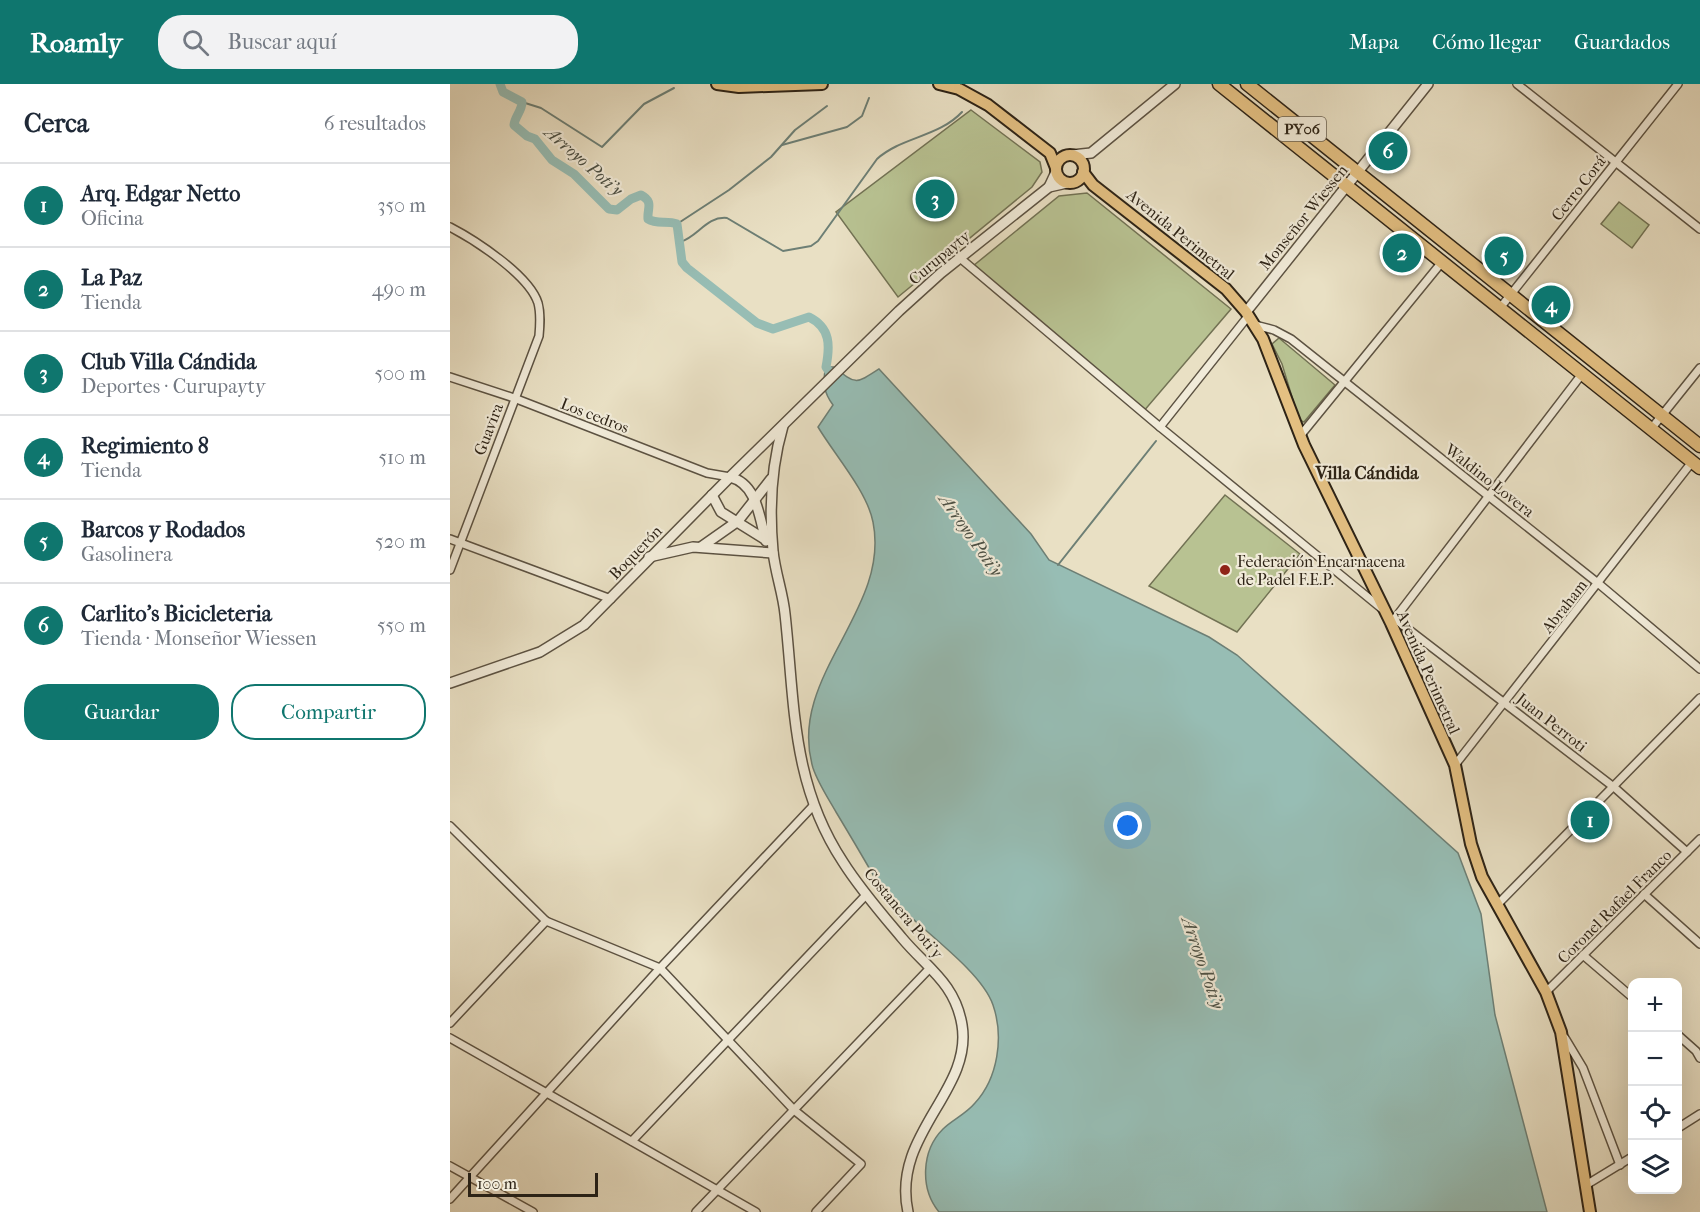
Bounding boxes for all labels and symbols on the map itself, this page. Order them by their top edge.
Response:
road number: PY06 [1278,117,1326,141]
water label: Arroyo Poti'y [539,121,627,201]
pin: 6 [1368,128,1408,174]
street label: Cerro Corá [1547,152,1610,224]
street label: Monseñor Wiessen [1255,160,1352,274]
pin: 3 [916,176,954,222]
street label: Avenida Perimetral [1122,184,1239,284]
street label: Curupayty [905,226,974,289]
pin: 2 [1382,230,1422,276]
pin: 5 [1484,234,1524,279]
pin: 4 [1532,282,1570,328]
street label: Los cedros [558,394,632,437]
street label: Guavira [470,400,507,458]
street label: Waldino Lovera [1441,439,1539,521]
district label: Villa Cándida [1314,463,1419,484]
water label: Arroyo Poti'y [933,488,1007,581]
street label: Boquerón [605,521,666,583]
place label: Federación Encarnacena de Padel F.E.P. [1237,552,1406,589]
marker: Federación Encarnacena de Padel F.E.P. [1218,563,1232,577]
street label: Abraham [1537,575,1592,638]
street label: Avenida Perimetral [1392,607,1465,737]
street label: Juan Perroti [1511,688,1591,756]
pin: 1 [1570,798,1610,842]
your location [1113,811,1142,840]
street label: Coronel Rafael Franco [1553,845,1675,967]
street label: Costanera Poti'y [860,864,947,963]
water label: Arroyo Poti'y [1176,912,1228,1013]
scale bar [468,1170,598,1198]

